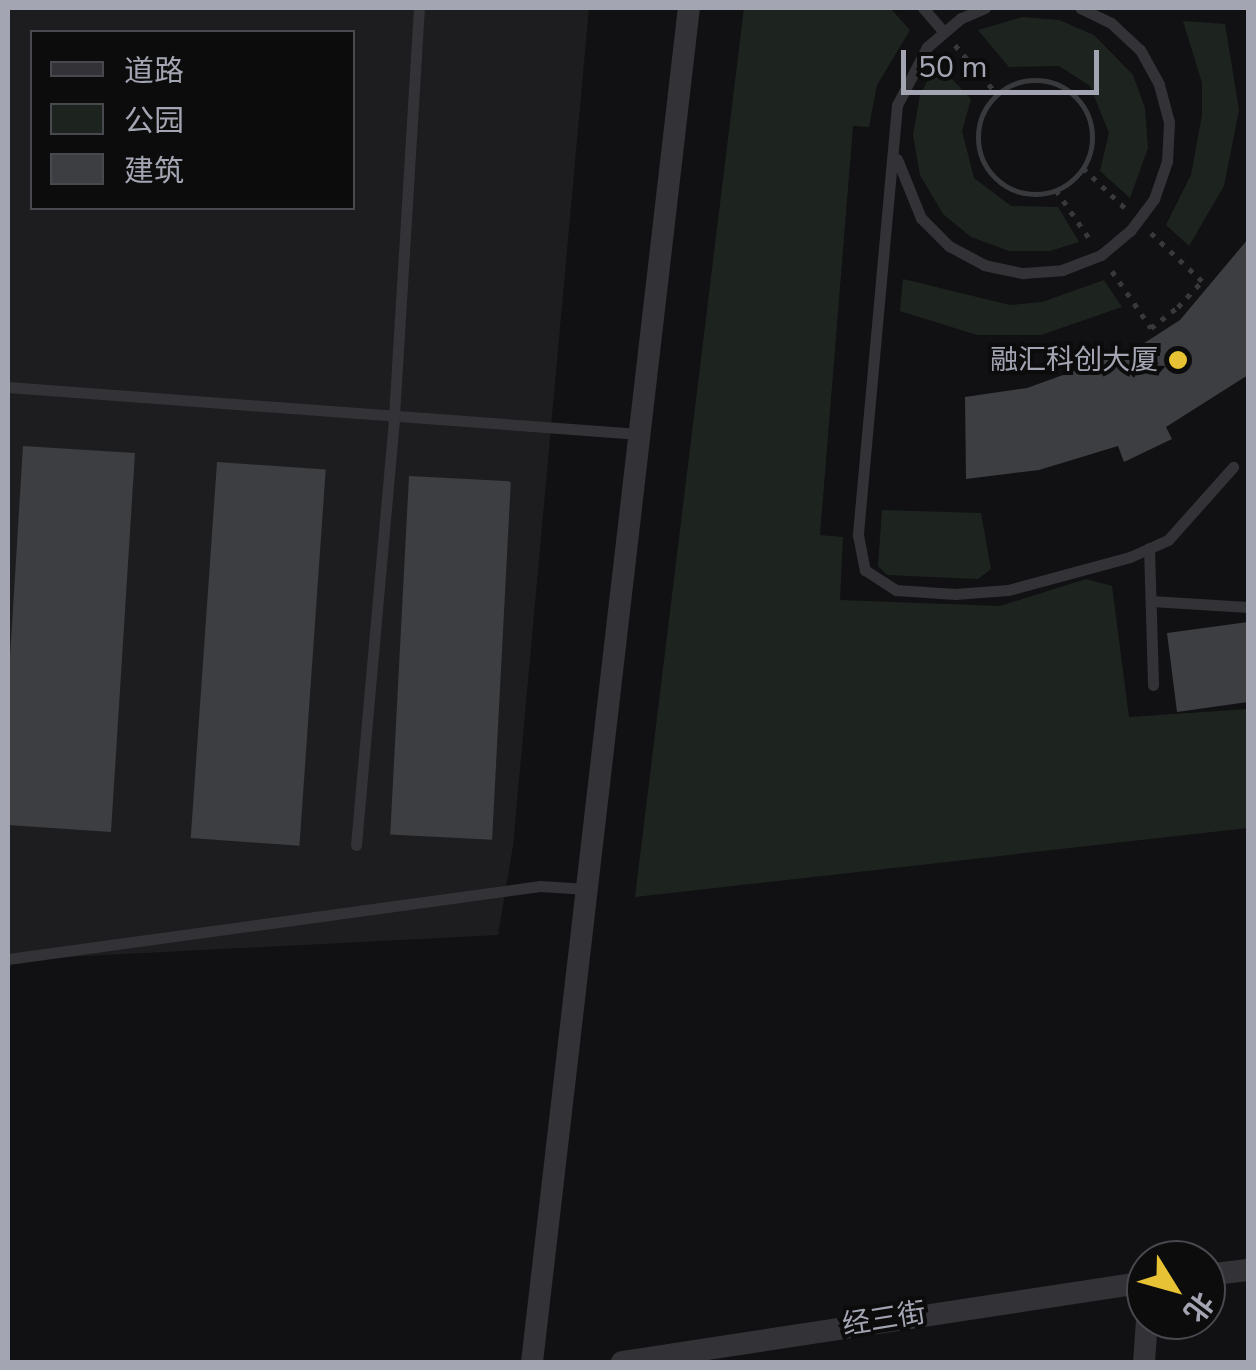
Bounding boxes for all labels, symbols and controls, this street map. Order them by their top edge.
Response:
legend [30,30,355,210]
scale bar [906,30,1104,92]
text: 50 m [918,47,987,88]
text: 道路 [124,51,184,92]
text: 公园 [124,101,184,142]
text: 建筑 [124,151,184,192]
place label: 融汇科创大厦 [990,343,1158,377]
marker: 融汇科创大厦 [1167,349,1189,371]
north arrow [1126,1240,1226,1340]
text: 北 [1175,1284,1222,1329]
street label: 经三街 [840,1296,928,1342]

